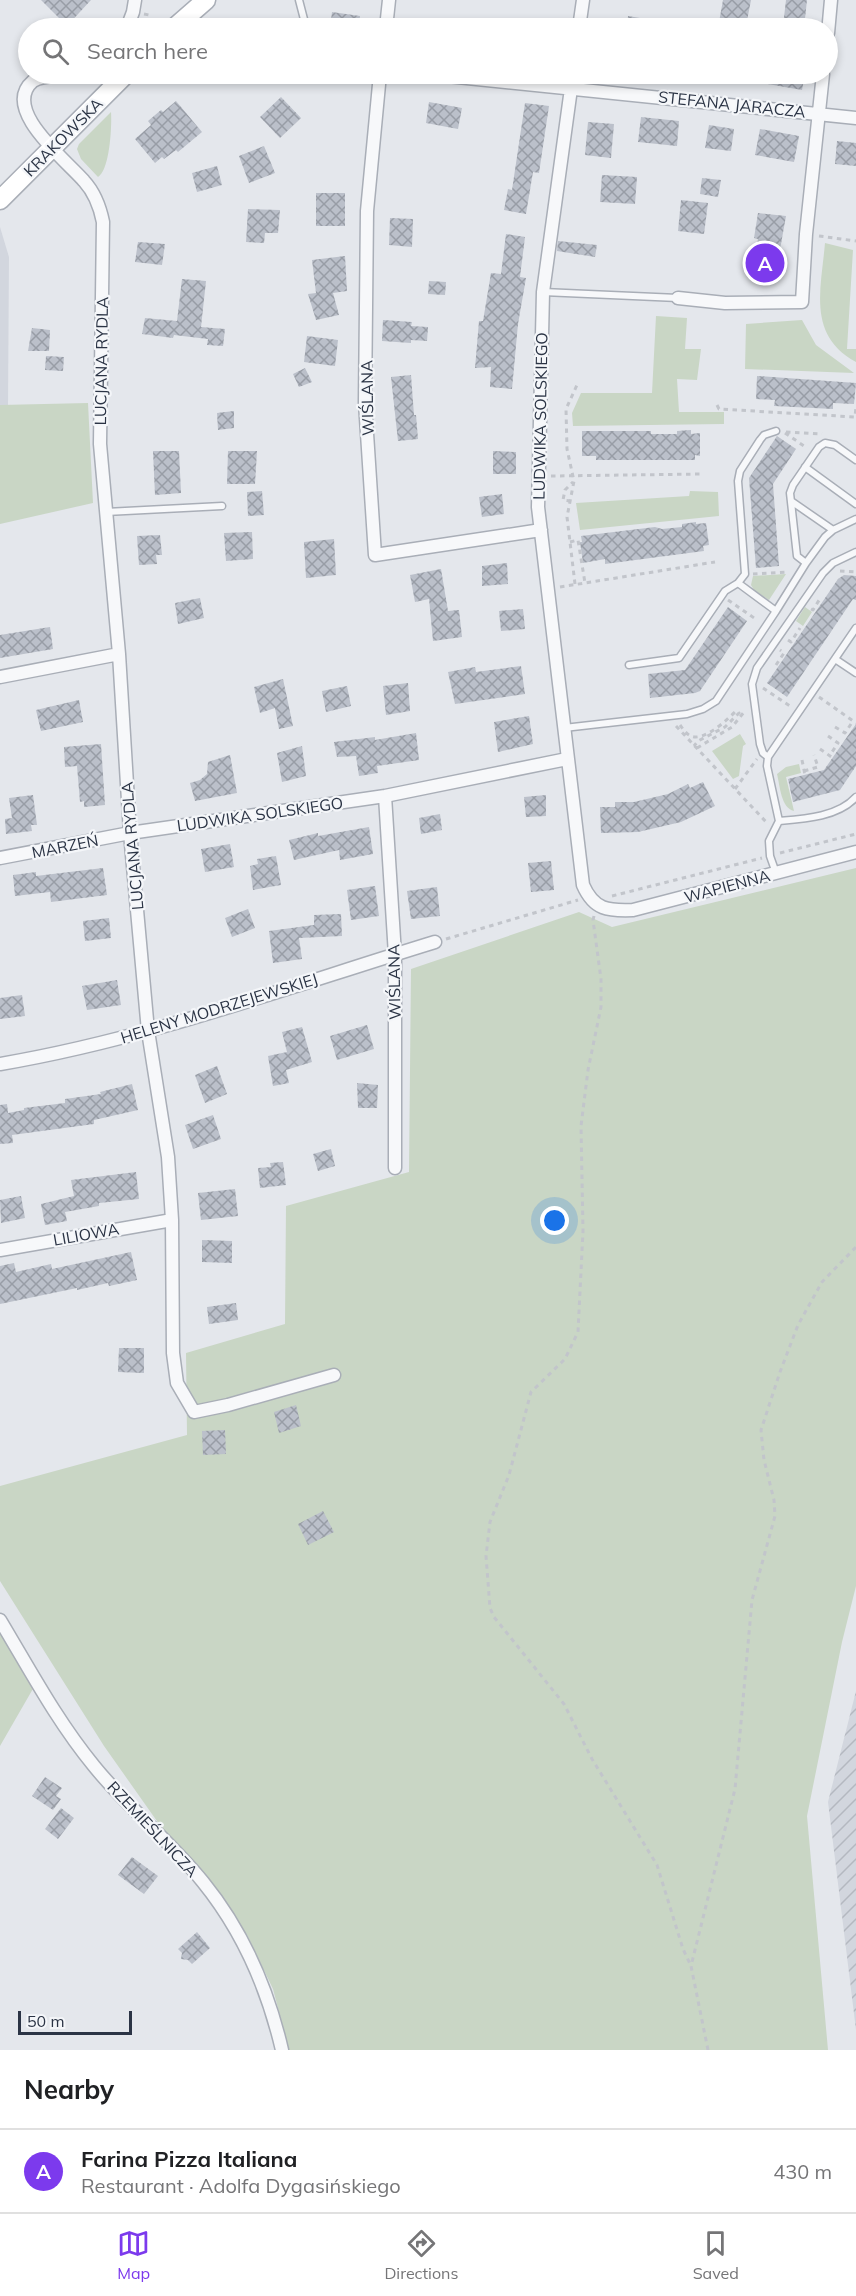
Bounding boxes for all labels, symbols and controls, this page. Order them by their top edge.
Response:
search box [18,18,838,84]
icon: search [39,35,72,68]
text: Search here [87,37,208,65]
street label: STEFANA JARACZA [657,86,807,122]
street label: KRAKOWSKA [19,93,107,181]
pin: A [746,240,784,286]
street label: LUCJANA RYDLA [90,296,112,426]
street label: LUDWIKA SOLSKIEGO [529,332,551,500]
street label: WIŚLANA [356,360,378,436]
street label: LUCJANA RYDLA [116,781,148,911]
street label: LUDWIKA SOLSKIEGO [176,792,344,836]
street label: MARZEŃ [30,830,100,862]
street label: WAPIENNA [682,865,772,907]
street label: WIŚLANA [383,944,405,1020]
street label: HELENY MODRZEJEWSKIEJ [118,968,320,1048]
your location [540,1206,569,1235]
street label: LILIOWA [52,1218,121,1250]
street label: RZEMIEŚLNICZA [103,1777,203,1881]
scale bar [18,2008,132,2036]
text: 50 m [27,2011,64,2031]
text: Nearby [24,2073,114,2106]
text: Farina Pizza Italiana [81,2145,297,2173]
text: A [36,2159,51,2184]
text: 430 m [773,2159,832,2184]
text: Restaurant · Adolfa Dygasińskiego [81,2173,401,2198]
tab: Map [117,2227,150,2283]
tab: Directions [384,2227,458,2283]
tab: Saved [693,2227,739,2283]

